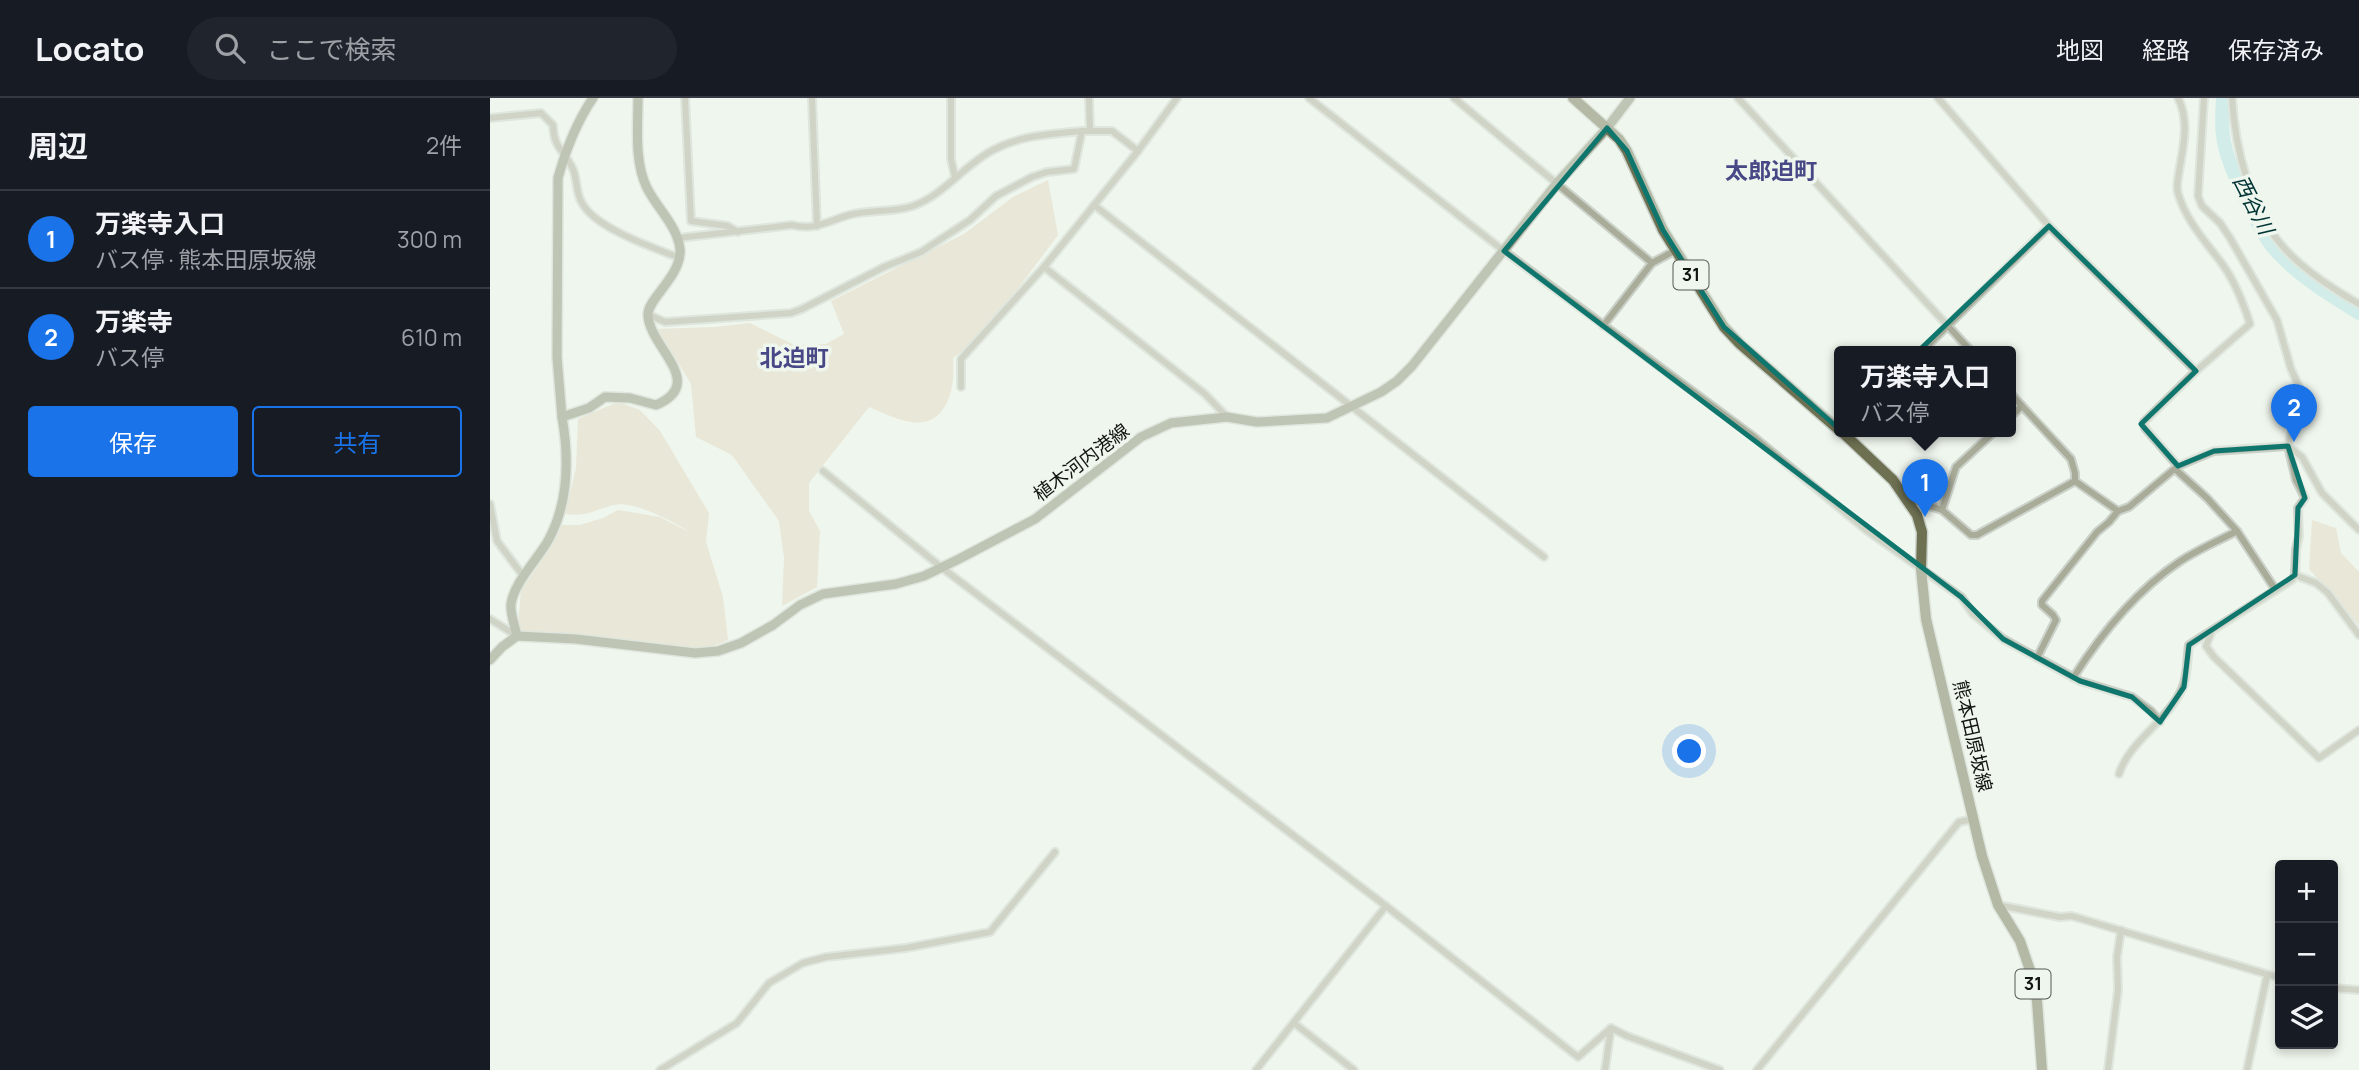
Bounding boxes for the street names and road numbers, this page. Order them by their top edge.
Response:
road number: 31 [1674,260,1708,290]
street label: 植木河内港線 [1028,417,1134,507]
street label: 熊本田原坂線 [1948,678,1998,794]
road number: 31 [2016,970,2050,998]

